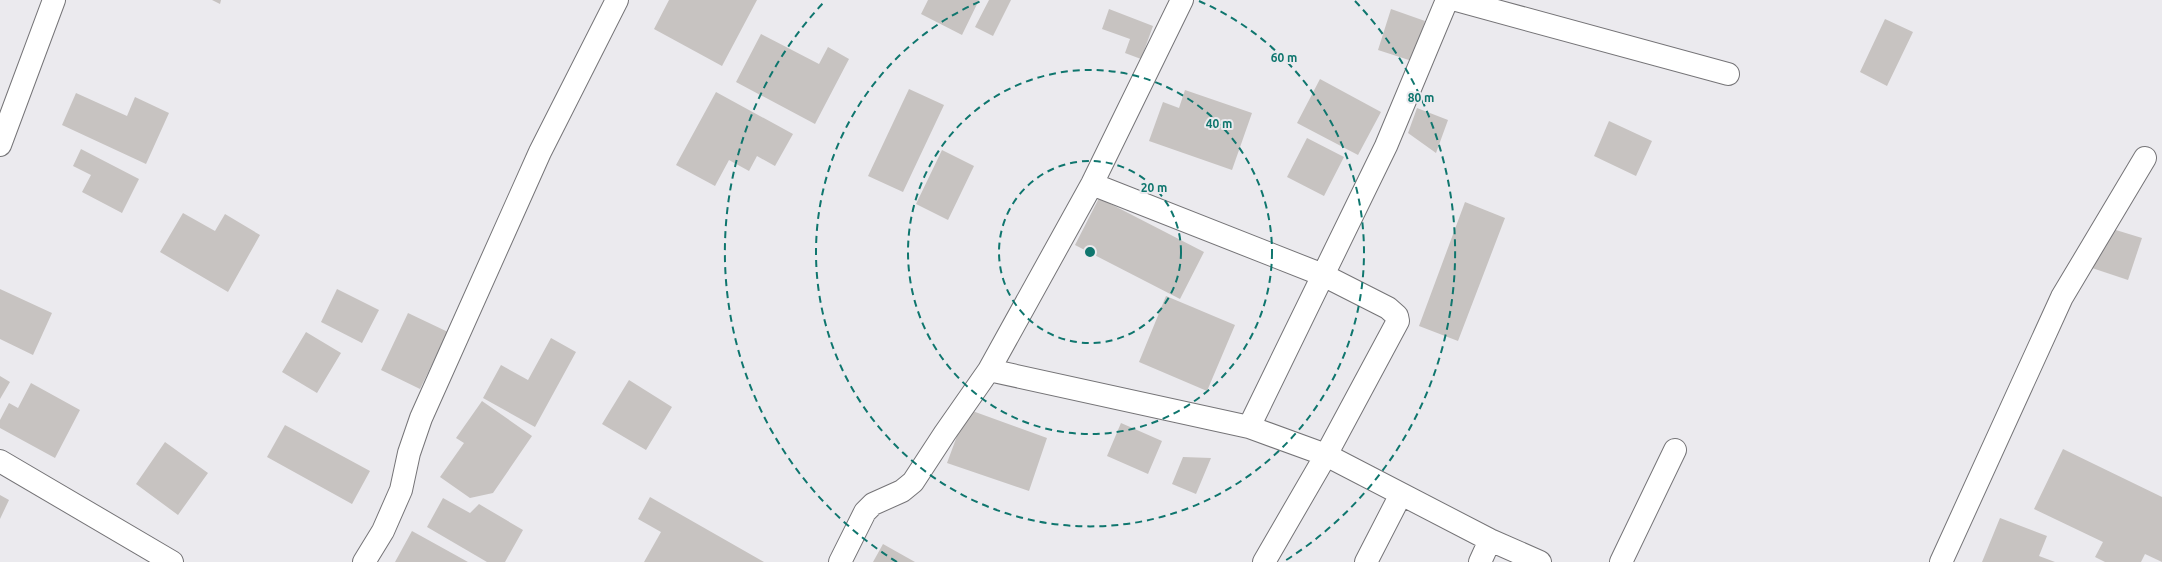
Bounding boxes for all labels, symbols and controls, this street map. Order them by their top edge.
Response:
text: 60 m [1271,51,1297,64]
text: 80 m [1408,91,1434,104]
text: 40 m [1206,117,1232,130]
text: 20 m [1141,181,1167,194]
centre of rings [1083,245,1097,259]

